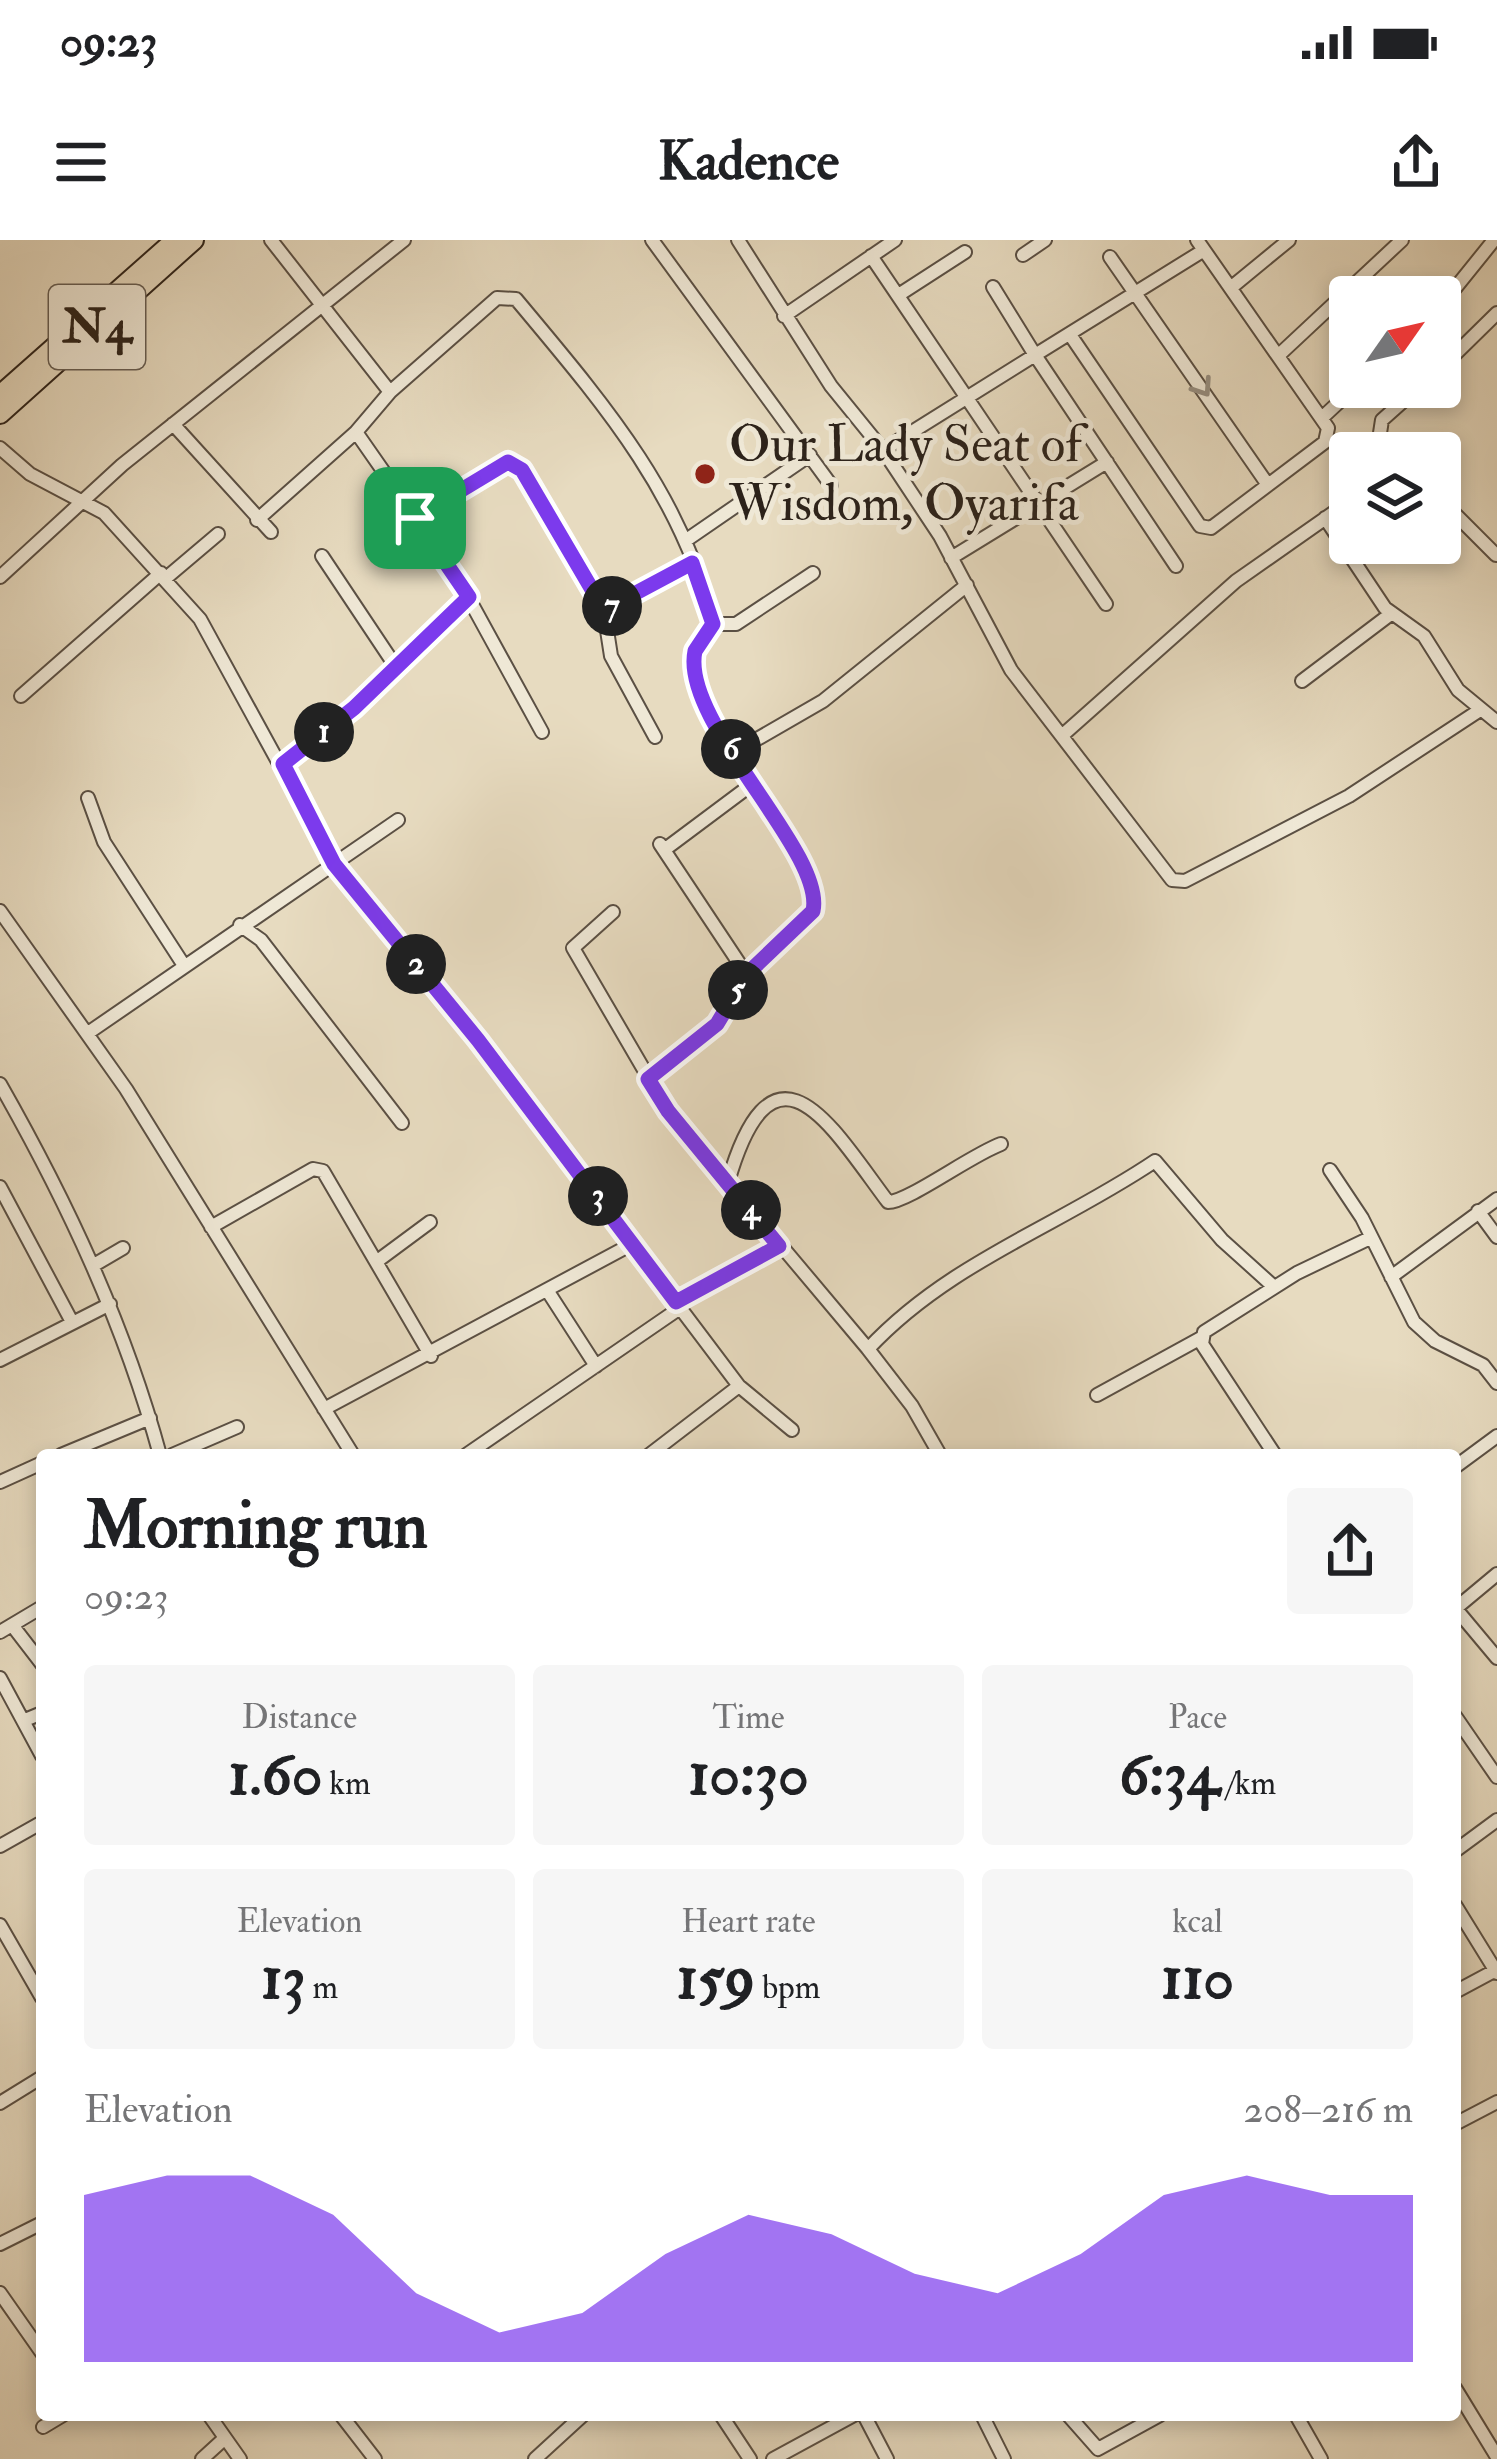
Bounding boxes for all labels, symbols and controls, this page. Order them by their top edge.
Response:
text: 09:23 [60,14,157,70]
text: Kadence [658,128,839,196]
icon: menu [48,129,114,195]
icon: share [1383,129,1449,195]
north arrow [1329,276,1461,408]
map controls [1329,276,1461,564]
road number: N4 [49,285,145,369]
one-way arrow [1189,375,1211,397]
place label: Our Lady Seat of Wisdom, Oyarifa [728,413,1089,536]
button: layers [1329,432,1461,564]
marker: Our Lady Seat of Wisdom, Oyarifa [692,461,718,487]
pin [364,467,466,569]
icon: arrive [382,485,448,551]
pin: 7 [582,576,642,636]
text: 7 [604,585,620,626]
pin: 1 [294,702,354,762]
text: 1 [318,711,330,752]
pin: 6 [701,719,761,779]
text: 6 [723,728,739,769]
pin: 2 [386,934,446,994]
text: 2 [408,943,424,984]
pin: 5 [708,960,768,1020]
text: 5 [731,969,745,1010]
pin: 3 [568,1166,628,1226]
text: 3 [592,1175,604,1216]
pin: 4 [721,1180,781,1240]
text: 4 [742,1189,760,1230]
text: Morning run [84,1485,428,1568]
button: share [1287,1488,1413,1614]
text: 09:23 [84,1572,168,1621]
text: Distance [242,1697,357,1738]
text: Time [712,1697,785,1738]
text: Pace [1168,1697,1227,1738]
text: 1.60 [228,1738,322,1813]
text: 10:30 [688,1738,809,1813]
text: 6:34 [1119,1738,1219,1813]
text: km [322,1763,371,1804]
text: /km [1219,1763,1276,1804]
text: Elevation [237,1901,362,1942]
text: Heart rate [681,1901,816,1942]
text: kcal [1172,1901,1223,1942]
text: 13 [261,1942,305,2017]
text: 159 [677,1942,755,2017]
text: 110 [1161,1942,1234,2017]
text: m [305,1967,338,2008]
text: bpm [755,1967,820,2008]
text: Elevation [84,2085,233,2134]
text: 208–216 m [1244,2085,1413,2134]

